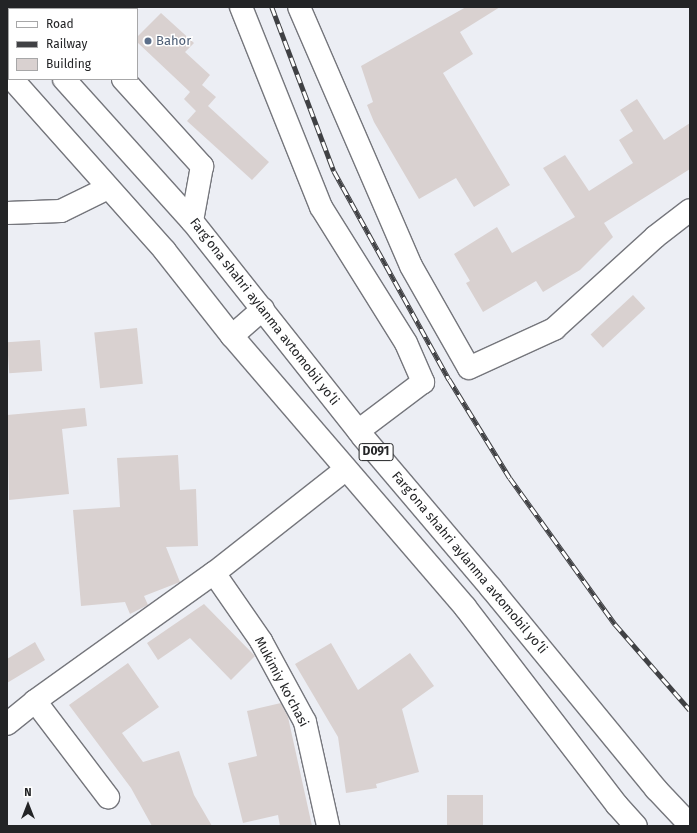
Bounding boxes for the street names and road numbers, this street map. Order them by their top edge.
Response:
street label: Fargʻona shahri aylanma avtomobil yoʻli [186,215,342,409]
road number: D091 [358,442,394,462]
street label: Fargʻona shahri aylanma avtomobil yoʻli [388,469,550,657]
street label: Mukimiy ko'chasi [251,634,311,730]

